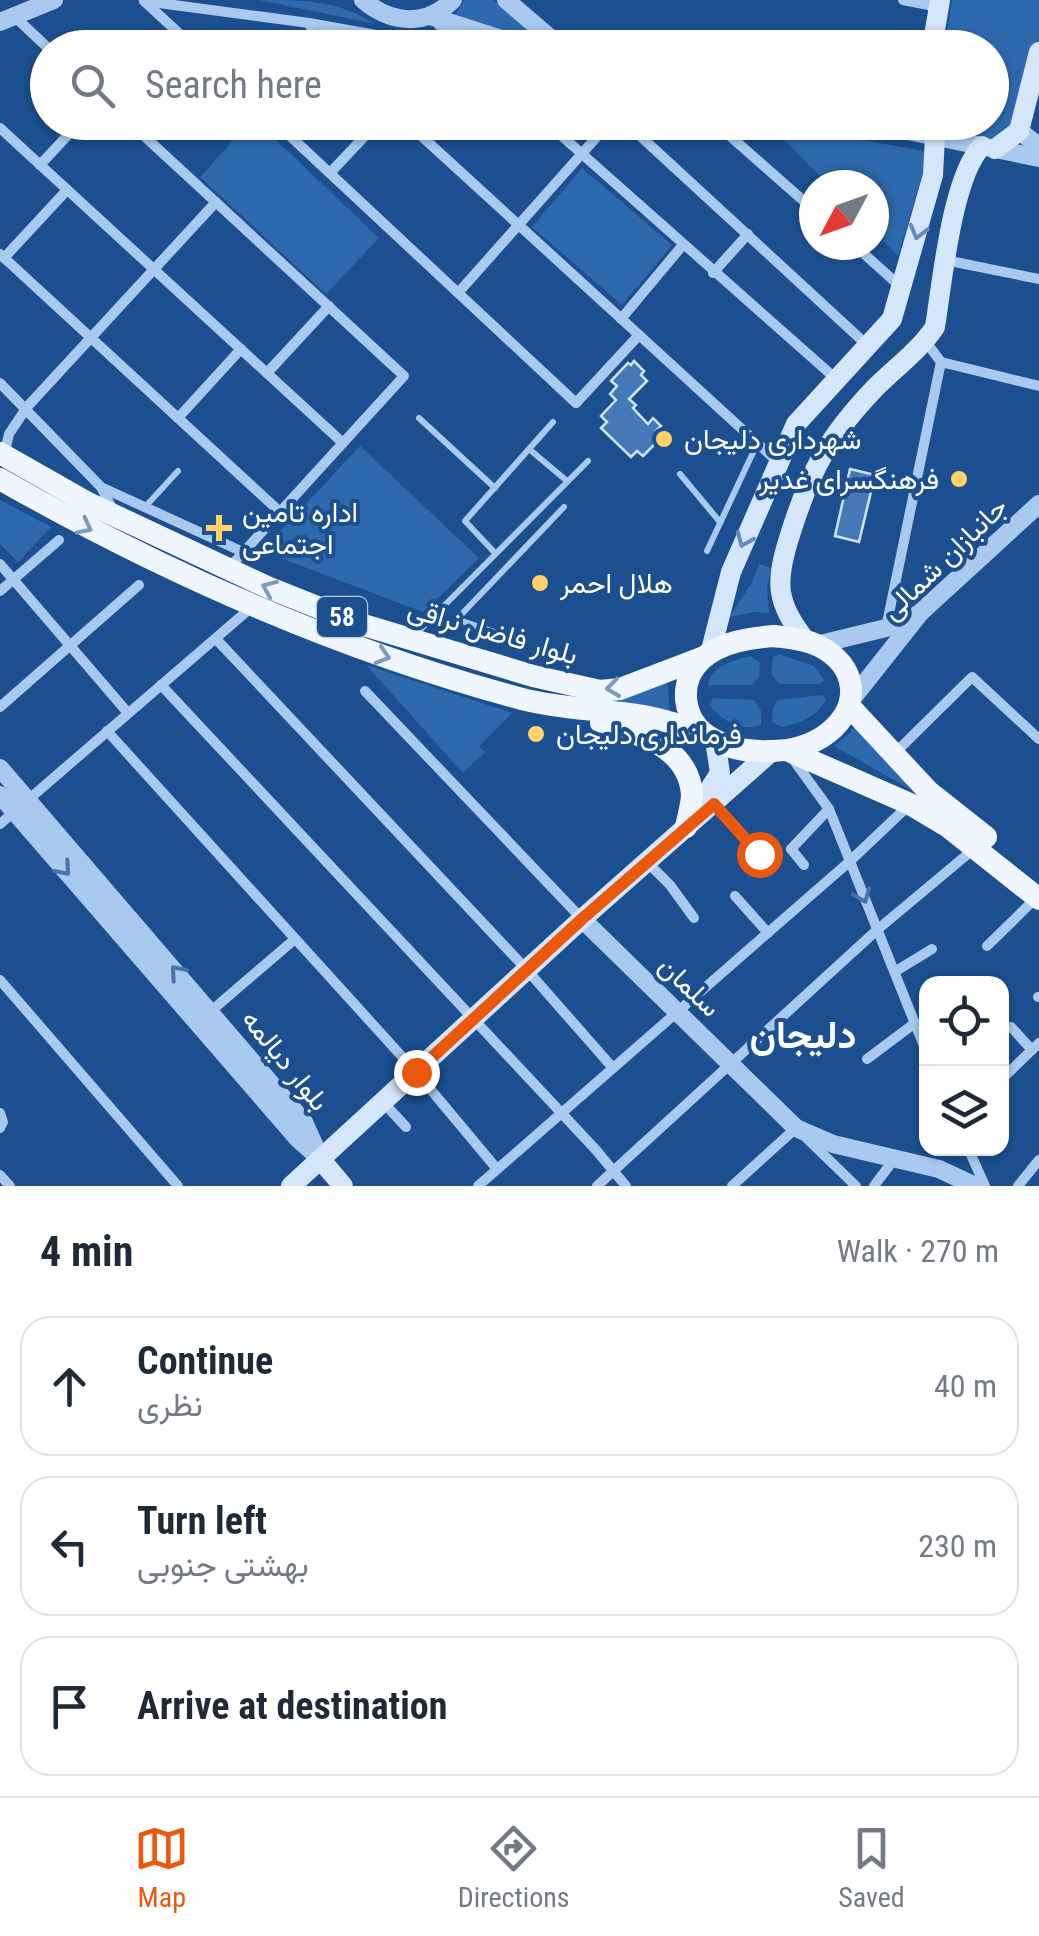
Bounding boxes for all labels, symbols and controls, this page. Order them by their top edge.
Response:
search box [30,30,1009,140]
icon: search [65,58,120,113]
text: Search here [145,63,322,107]
north arrow [799,170,889,260]
one-way arrow [908,223,929,240]
place label: شهرداری دلیجان [684,423,861,457]
marker: شهرداری دلیجان [653,428,675,450]
place label: فرهنگسرای غدیر [758,463,939,497]
marker: فرهنگسرای غدیر [948,468,970,490]
street label: جانبازان شمالی [874,490,1015,627]
place label: اداره تامین اجتماعی [242,496,358,561]
one-way arrow [75,515,93,534]
marker: اداره تامین اجتماعی [206,515,232,541]
one-way arrow [736,530,756,548]
place label: هلال احمر [559,567,673,601]
marker: هلال احمر [529,572,551,594]
one-way arrow [261,580,279,600]
street label: بلوار فاضل نراقی [404,591,582,672]
road number: 58 [317,597,367,637]
one-way arrow [374,644,391,665]
one-way arrow [605,677,621,698]
place label: فرمانداری دلیجان [556,718,742,752]
marker: فرمانداری دلیجان [525,723,547,745]
route start [737,832,783,878]
one-way arrow [52,857,70,876]
one-way arrow [851,886,871,904]
street label: سلمان [652,949,727,1024]
one-way arrow [171,966,189,984]
map controls [919,976,1009,1156]
button: locate [919,976,1009,1066]
street label: بلوار دیالمه [234,1003,336,1118]
district label: دلیجان [750,1013,857,1057]
route end [394,1050,440,1096]
button: layers [919,1066,1009,1156]
text: 4 min [40,1227,133,1276]
text: Walk · 270 m [837,1232,999,1270]
text: Continue [137,1339,273,1383]
icon: ahead [42,1359,97,1414]
text: 40 m [934,1367,997,1405]
text: نظری [137,1386,203,1424]
text: Turn left [137,1499,267,1543]
icon: left [42,1519,97,1574]
text: 230 m [918,1527,997,1565]
text: بهشتی جنوبی [137,1546,309,1584]
icon: arrive [42,1679,97,1734]
text: Arrive at destination [137,1684,447,1728]
tab: Map [134,1821,189,1914]
tab: Directions [458,1821,570,1914]
tab: Saved [838,1821,905,1914]

